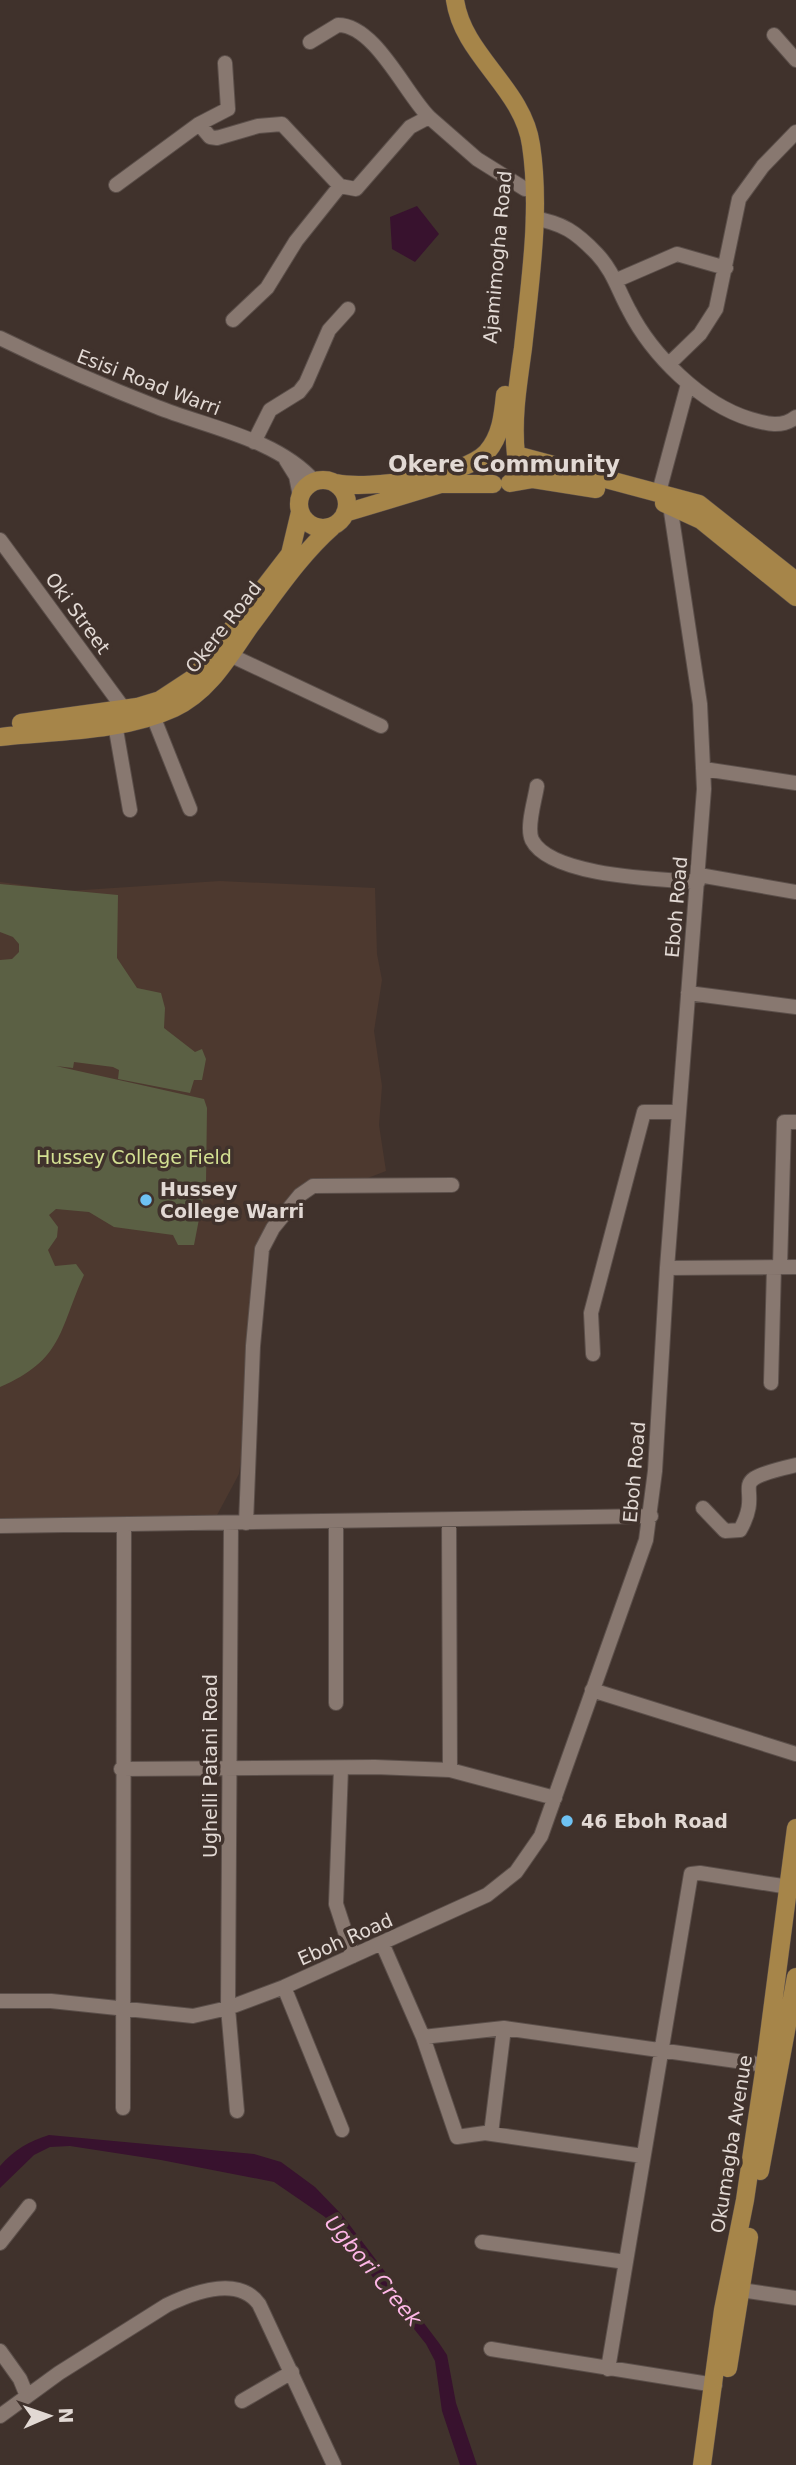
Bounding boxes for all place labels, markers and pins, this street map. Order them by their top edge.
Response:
place label: Hussey College Warri [160,1178,304,1222]
marker: Hussey College Warri [138,1192,154,1208]
place label: 46 Eboh Road [581,1810,728,1832]
marker: 46 Eboh Road [559,1813,575,1829]

